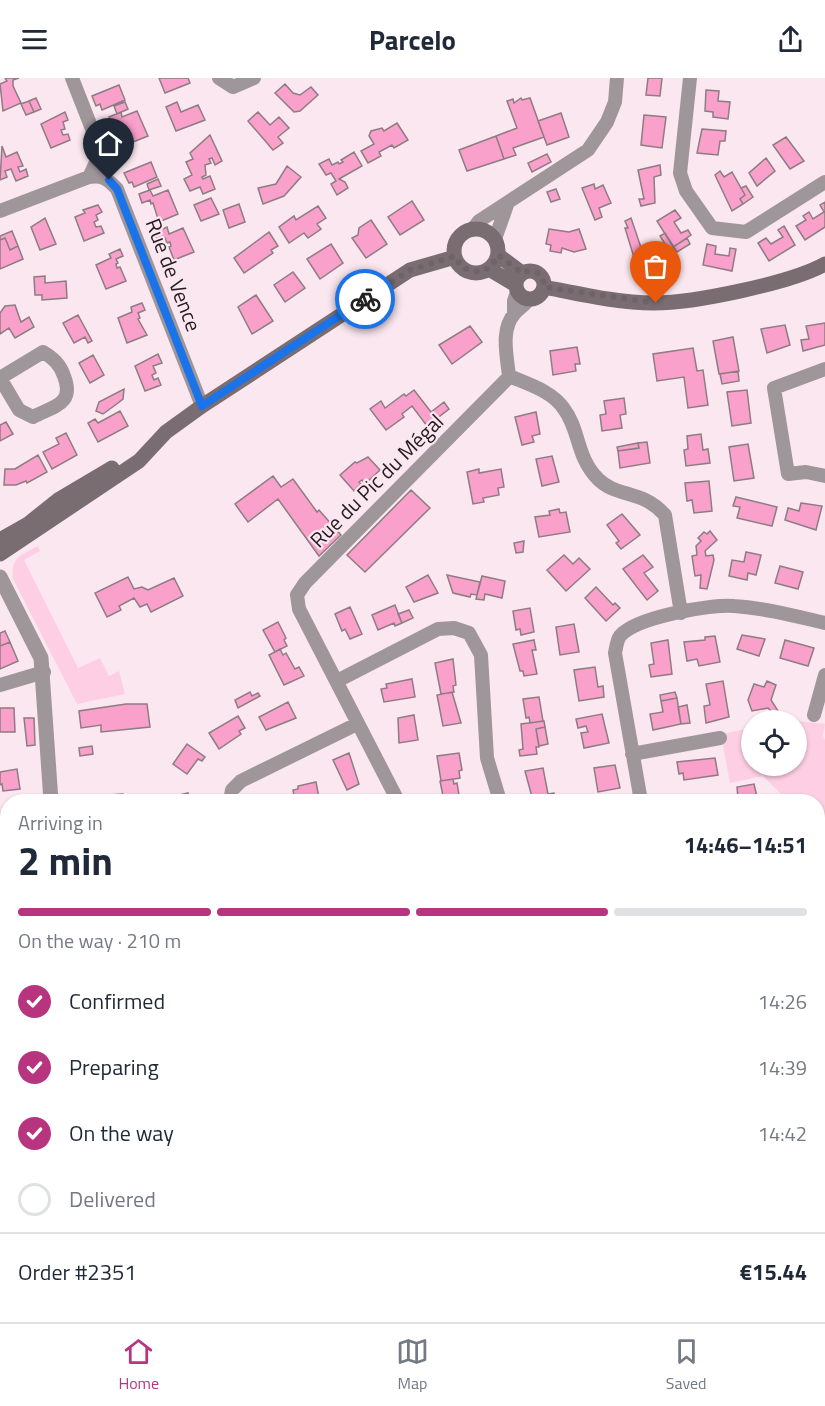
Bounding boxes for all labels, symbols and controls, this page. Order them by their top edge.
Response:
text: Parcelo [369,19,456,60]
icon: menu [18,23,51,56]
icon: share [774,23,807,56]
pin [83,118,134,180]
icon: home [92,127,125,160]
street label: Rue de Vence [138,214,210,336]
pin [630,241,681,303]
icon: bag [639,250,672,283]
courier [335,269,395,329]
icon: bike [349,283,382,316]
street label: Rue du Pic du Mégal [302,406,451,555]
map controls [741,710,807,776]
button: locate [741,710,807,776]
text: Arriving in [18,807,103,838]
text: 14:46–14:51 [684,828,807,862]
text: 2 min [18,831,113,890]
text: On the way · 210 m [18,925,181,956]
text: Confirmed [69,984,165,1018]
icon: check [18,985,51,1018]
text: 14:26 [758,986,807,1017]
text: Preparing [69,1050,159,1084]
icon: check [18,1051,51,1084]
text: 14:39 [758,1052,807,1083]
text: On the way [69,1116,174,1150]
icon: check [18,1117,51,1150]
text: 14:42 [758,1118,807,1149]
text: Delivered [69,1182,156,1216]
text: Order #2351 [18,1255,137,1289]
text: €15.44 [740,1255,807,1289]
tab: Home [118,1335,159,1395]
tab: Map [396,1335,429,1395]
tab: Saved [666,1335,707,1395]

